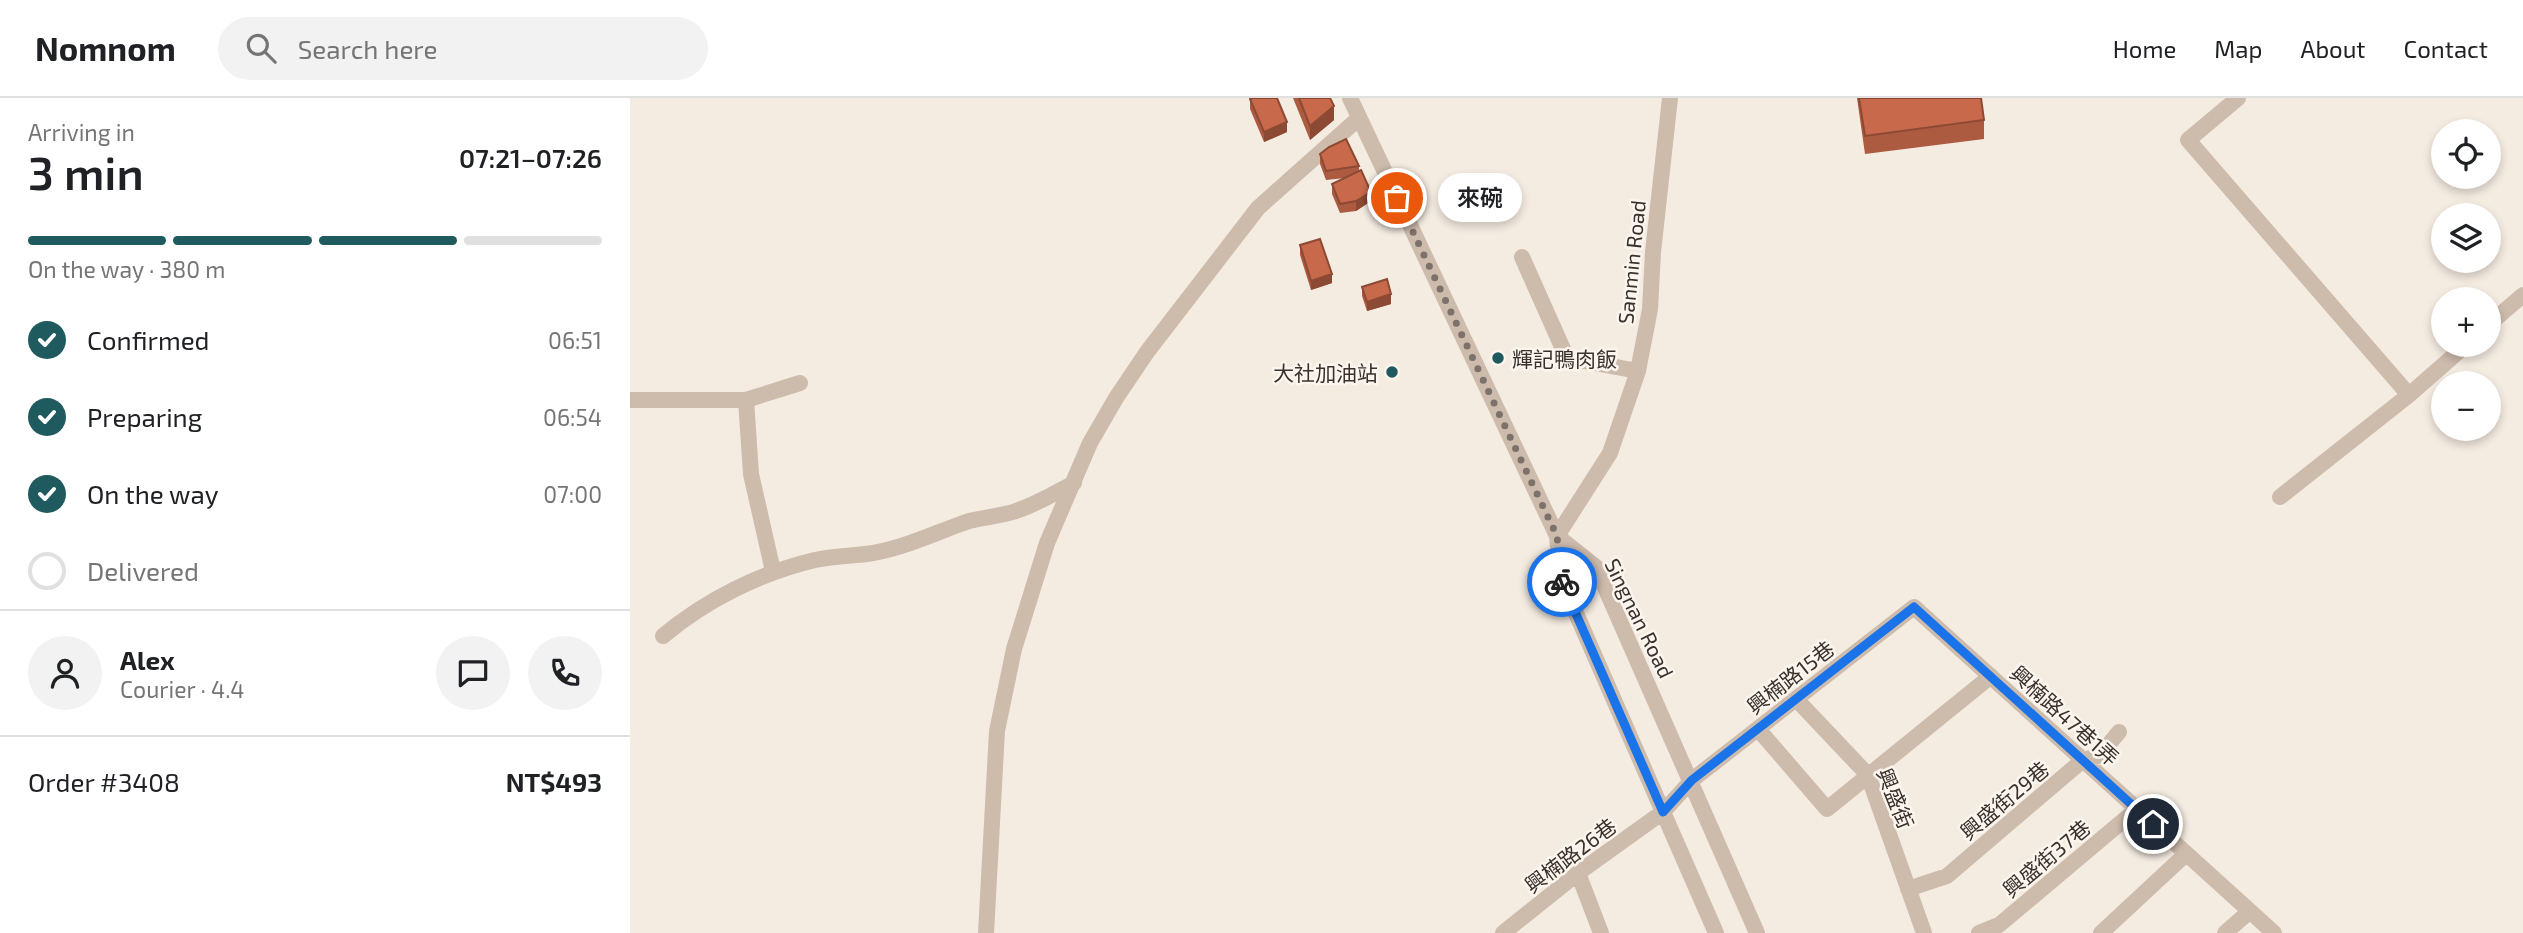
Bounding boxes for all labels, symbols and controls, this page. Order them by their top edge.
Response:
search box [218,17,708,80]
text: Nomnom [35,28,176,68]
icon: search [242,29,280,67]
text: Search here [298,33,437,64]
text: Home [2113,34,2176,63]
text: Map [2214,34,2262,63]
text: About [2300,34,2366,63]
text: Contact [2404,34,2488,63]
text: Arriving in [28,118,135,146]
map controls [2431,119,2501,441]
button: locate [2431,119,2501,189]
text: 07:21–07:26 [459,142,602,173]
text: 3 min [28,144,144,199]
pin [1367,168,1427,228]
callout: 來碗 [1439,174,1523,222]
icon: bag [1378,179,1416,217]
text: 來碗 [1457,183,1503,211]
street label: Sanmin Road [1612,199,1650,325]
button: layers [2431,203,2501,273]
text: On the way · 380 m [28,255,225,283]
button: + [2431,287,2501,357]
icon: check [28,321,66,359]
text: Confirmed [87,324,210,355]
text: 06:51 [548,326,602,354]
place label: 輝記鴨肉飯 [1512,346,1617,371]
marker: 輝記鴨肉飯 [1490,350,1506,366]
place label: 大社加油站 [1273,360,1378,385]
marker: 大社加油站 [1384,364,1400,380]
button: − [2431,371,2501,441]
icon: check [28,398,66,436]
text: Preparing [87,401,202,432]
text: 06:54 [543,403,602,431]
icon: check [28,475,66,513]
text: On the way [87,478,218,509]
text: 07:00 [543,480,602,508]
courier [1527,547,1597,617]
street label: Singnan Road [1600,554,1680,682]
text: Delivered [87,555,199,586]
icon: bike [1543,563,1581,601]
street label: 興楠路15巷 [1741,635,1839,719]
button: person [28,636,102,710]
button: chat [436,636,510,710]
button: phone [528,636,602,710]
text: Alex [120,644,175,675]
street label: 興楠路47巷1弄 [2006,660,2124,770]
text: Courier · 4.4 [120,675,244,703]
street label: 興盛街29巷 [1955,756,2053,844]
street label: 興盛街 [1873,764,1919,832]
text: Order #3408 [28,766,180,797]
text: NT$493 [506,766,602,797]
pin [2123,794,2183,854]
icon: home [2134,805,2172,843]
street label: 興楠路26巷 [1519,813,1621,897]
street label: 興盛街37巷 [1997,814,2095,902]

